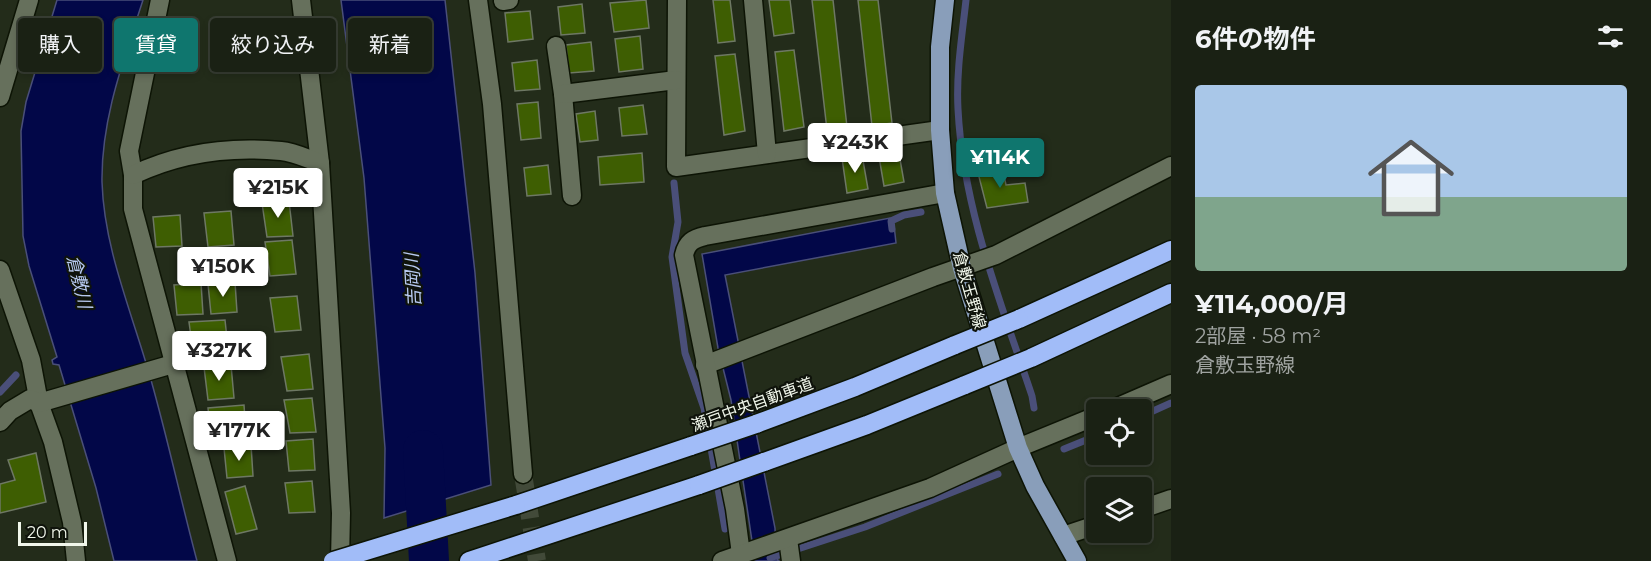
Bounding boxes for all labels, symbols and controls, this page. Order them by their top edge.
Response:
chip: 購入 [18,18,102,72]
chip: 賃貸 [114,18,198,72]
chip: 絞り込み [210,18,336,72]
chip: 新着 [348,18,432,72]
icon: filters [1594,20,1627,53]
text: 6件の物件 [1195,23,1316,55]
pin: ¥243K [813,123,897,174]
icon: home [1357,124,1465,232]
text: ¥243K [822,130,888,154]
pin: ¥114K [958,138,1042,189]
text: ¥114K [970,145,1030,169]
pin: ¥215K [236,168,320,219]
text: ¥215K [247,175,309,199]
pin: ¥150K [181,247,265,298]
street label: 倉敷玉野線 [949,249,990,331]
water label: 吉岡川 [400,250,425,308]
water label: 倉敷川 [62,253,96,313]
text: ¥150K [191,254,255,278]
text: ¥114,000/月 [1195,288,1349,320]
text: 2部屋 · 58 m² [1195,324,1321,348]
pin: ¥327K [177,331,261,382]
text: ¥327K [186,338,252,362]
text: 倉敷玉野線 [1195,353,1295,377]
street label: 瀬戸中央自動車道 [689,374,816,435]
map controls [1086,399,1152,543]
button: locate [1086,399,1152,465]
pin: ¥177K [197,411,281,462]
text: ¥177K [208,418,270,442]
button: layers [1086,477,1152,543]
scale bar [18,519,87,546]
text: 20 m [27,523,68,542]

